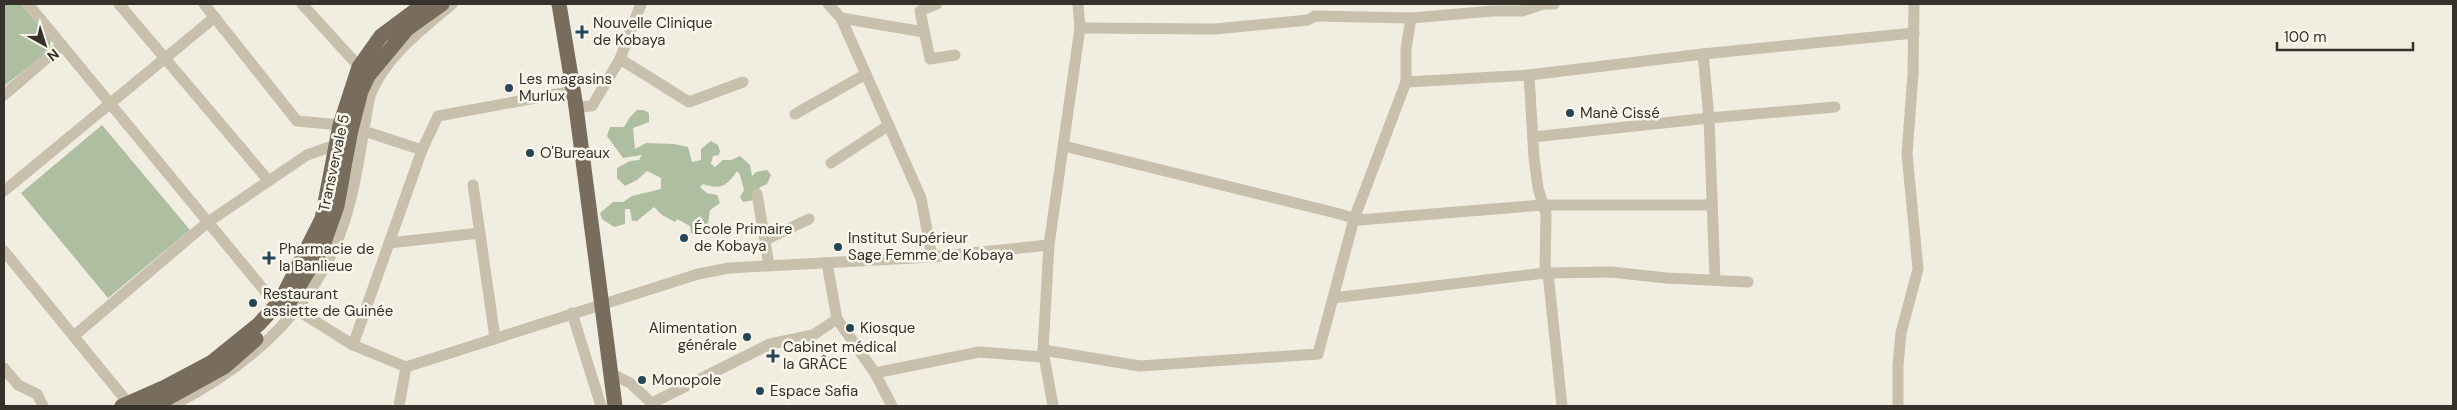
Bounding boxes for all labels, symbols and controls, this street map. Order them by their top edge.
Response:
place label: Nouvelle Clinique de Kobaya [593,13,713,50]
north arrow [20,20,70,70]
scale bar [2277,20,2413,52]
marker: Nouvelle Clinique de Kobaya [575,25,589,39]
text: 100 m [2284,27,2327,47]
text: N [44,45,63,65]
place label: Les magasins Murlux [519,69,612,106]
marker: Les magasins Murlux [503,82,515,94]
place label: Manè Cissé [1580,103,1660,123]
marker: Manè Cissé [1564,107,1576,119]
street label: Transvervale 5 [314,112,354,214]
place label: O'Bureaux [540,143,610,163]
marker: O'Bureaux [524,147,536,159]
place label: École Primaire de Kobaya [694,219,793,256]
place label: Institut Supérieur Sage Femme de Kobaya [848,228,1013,265]
marker: École Primaire de Kobaya [678,232,690,244]
place label: Pharmacie de la Banlieue [279,239,374,276]
marker: Institut Supérieur Sage Femme de Kobaya [832,241,844,253]
marker: Pharmacie de la Banlieue [263,252,275,264]
place label: Restaurant assiette de Guinée [263,284,393,321]
marker: Restaurant assiette de Guinée [247,297,259,309]
place label: Alimentation générale [649,318,737,355]
place label: Kiosque [860,318,915,338]
marker: Kiosque [844,322,856,334]
marker: Alimentation générale [741,331,753,343]
place label: Cabinet médical la GRÂCE [783,337,897,374]
marker: Cabinet médical la GRÂCE [767,350,779,362]
place label: Monopole [652,370,721,390]
marker: Monopole [636,374,648,386]
place label: Espace Safia [770,381,858,401]
marker: Espace Safia [754,385,766,397]

